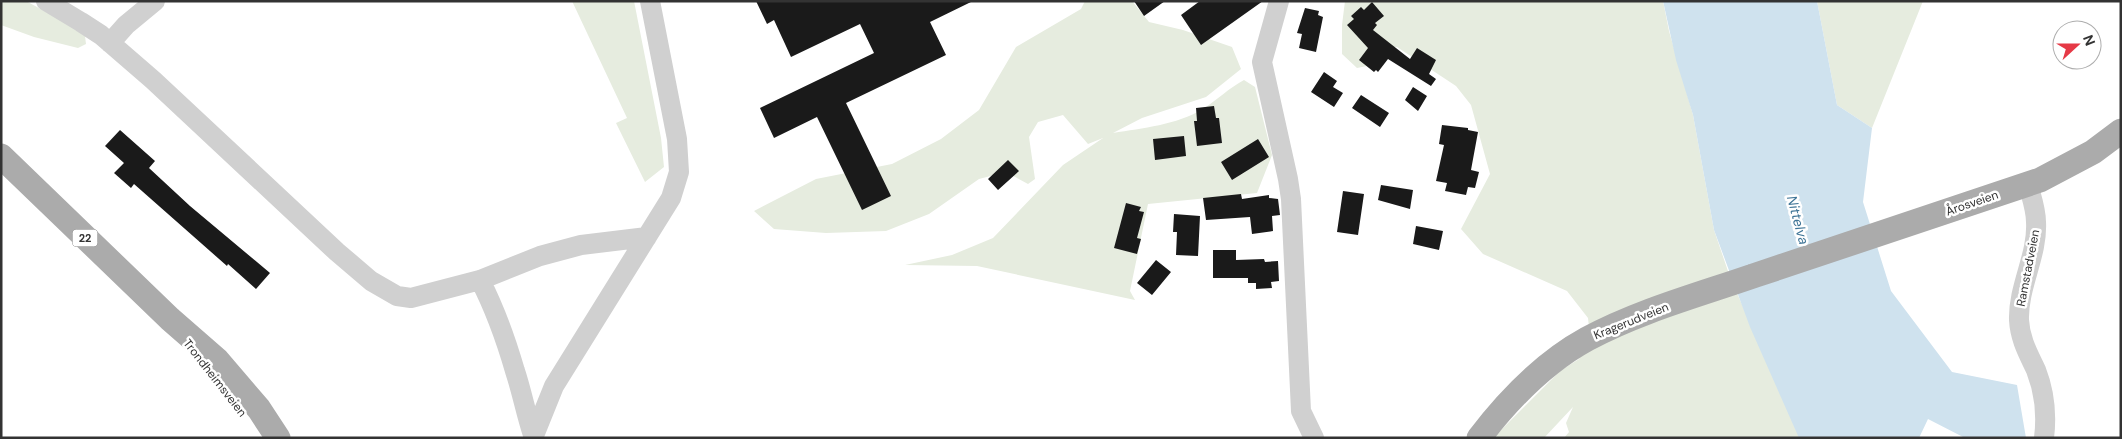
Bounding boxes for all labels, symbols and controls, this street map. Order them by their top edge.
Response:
north arrow [2052,20,2102,70]
text: N [2079,32,2099,48]
street label: Årosveien [1944,187,2000,219]
water label: Nittelva [1783,194,1813,247]
street label: Ramstadveien [2013,228,2043,308]
road number: 22 [72,230,98,247]
street label: Kragerudveien [1591,299,1671,343]
street label: Trondheimsveien [180,336,250,420]

